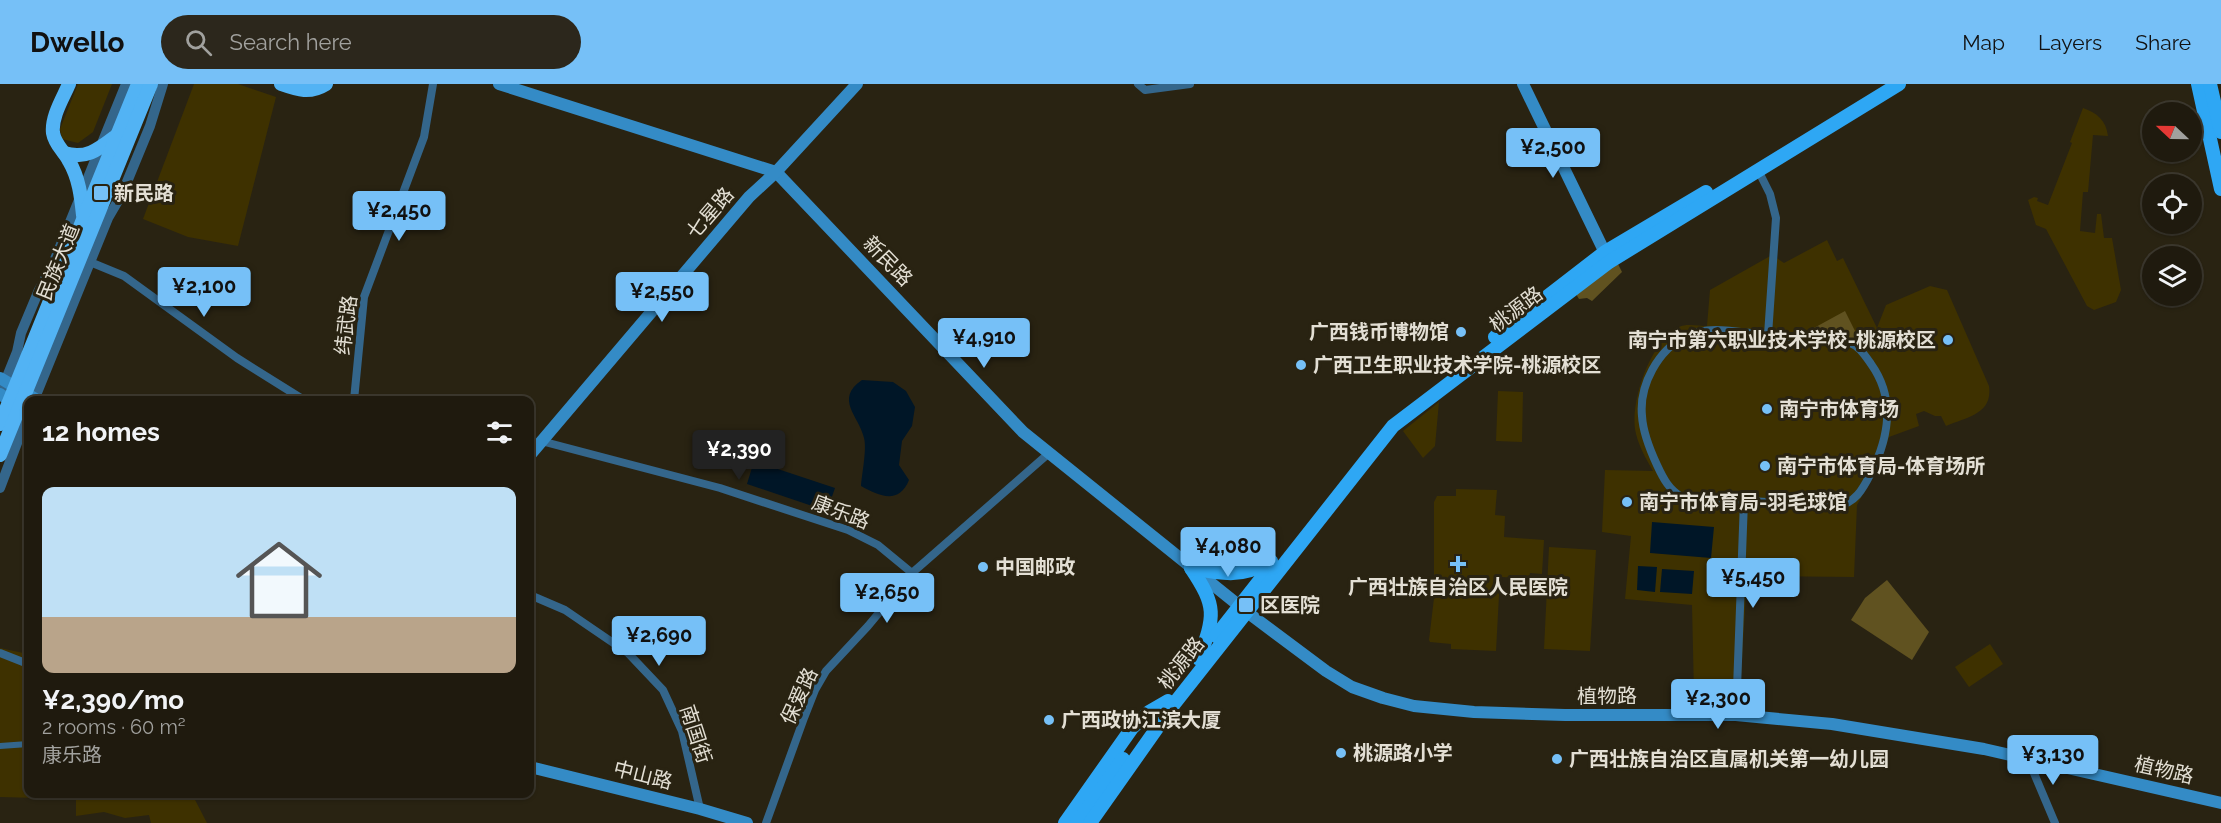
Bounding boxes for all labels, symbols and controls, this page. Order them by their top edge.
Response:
search box [161,15,581,69]
text: Dwello [30,26,125,59]
icon: search [182,26,215,59]
text: Search here [230,29,352,55]
text: Map [1962,30,2005,55]
text: Layers [2038,30,2102,55]
text: Share [2135,30,2191,55]
north arrow [2142,102,2202,162]
map controls [2142,102,2202,306]
pin: ¥2,500 [1504,128,1602,179]
text: ¥2,500 [1520,135,1586,159]
button: locate [2142,174,2202,234]
place label: 新民路 [114,181,174,205]
street label: 七星路 [681,182,739,244]
marker: 新民路 [92,184,110,202]
pin: ¥2,450 [350,191,448,242]
text: ¥2,450 [367,198,431,222]
street label: 民族大道 [32,220,84,304]
street label: 新民路 [859,231,917,291]
button: layers [2142,246,2202,306]
pin: ¥2,100 [155,267,253,318]
pin: ¥2,550 [613,272,711,323]
text: ¥2,100 [172,274,236,298]
text: ¥2,550 [630,279,694,303]
street label: 桃源路 [1485,281,1547,337]
street label: 纬武路 [330,294,362,356]
pin: ¥4,910 [935,318,1033,369]
place label: 广西钱币博物馆 [1309,320,1449,344]
text: ¥4,910 [952,325,1016,349]
marker: 广西钱币博物馆 [1454,325,1468,339]
place label: 南宁市第六职业技术学校-桃源校区 [1628,328,1936,352]
marker: 南宁市第六职业技术学校-桃源校区 [1941,333,1955,347]
place label: 广西卫生职业技术学院-桃源校区 [1313,353,1601,377]
marker: 广西卫生职业技术学院-桃源校区 [1294,358,1308,372]
place label: 南宁市体育场 [1779,397,1899,421]
marker: 南宁市体育场 [1760,402,1774,416]
icon: filters [483,416,516,449]
text: 12 homes [42,417,160,447]
pin: ¥2,390 [690,430,788,481]
text: ¥2,390 [706,437,772,461]
place label: 南宁市体育局-体育场所 [1777,454,1985,478]
marker: 南宁市体育局-体育场所 [1758,459,1772,473]
street label: 康乐路 [809,490,873,534]
place label: 南宁市体育局-羽毛球馆 [1639,490,1847,514]
marker: 南宁市体育局-羽毛球馆 [1620,495,1634,509]
icon: home [225,526,333,634]
pin: ¥4,080 [1179,527,1277,578]
text: ¥4,080 [1195,534,1261,558]
place label: 中国邮政 [995,555,1075,579]
marker: 广西壮族自治区人民医院 [1449,555,1467,573]
pin: ¥5,450 [1704,558,1802,609]
marker: 中国邮政 [976,560,990,574]
text: ¥5,450 [1721,565,1785,589]
pin: ¥2,650 [838,573,936,624]
place label: 广西壮族自治区人民医院 [1348,575,1568,599]
text: ¥2,650 [854,580,920,604]
place label: 区医院 [1260,593,1320,617]
marker: 区医院 [1237,596,1255,614]
pin: ¥2,690 [610,616,708,667]
text: ¥2,690 [626,623,692,647]
street label: 桃源路 [1153,632,1209,694]
street label: 保爱路 [775,664,823,728]
pin: ¥2,300 [1669,679,1767,730]
street label: 植物路 [1577,684,1637,708]
text: ¥2,390/mo [42,685,184,715]
text: ¥2,300 [1685,686,1751,710]
street label: 南国街 [675,702,717,766]
place label: 广西政协江滨大厦 [1061,708,1221,732]
marker: 广西政协江滨大厦 [1042,713,1056,727]
text: 2 rooms · 60 m² [42,715,186,739]
pin: ¥3,130 [2004,735,2102,786]
place label: 桃源路小学 [1353,741,1453,765]
text: ¥3,130 [2021,742,2085,766]
text: 康乐路 [42,743,102,767]
marker: 桃源路小学 [1334,746,1348,760]
place label: 广西壮族自治区直属机关第一幼儿园 [1569,747,1889,771]
marker: 广西壮族自治区直属机关第一幼儿园 [1550,752,1564,766]
street label: 植物路 [2132,752,2196,788]
street label: 中山路 [611,756,675,794]

